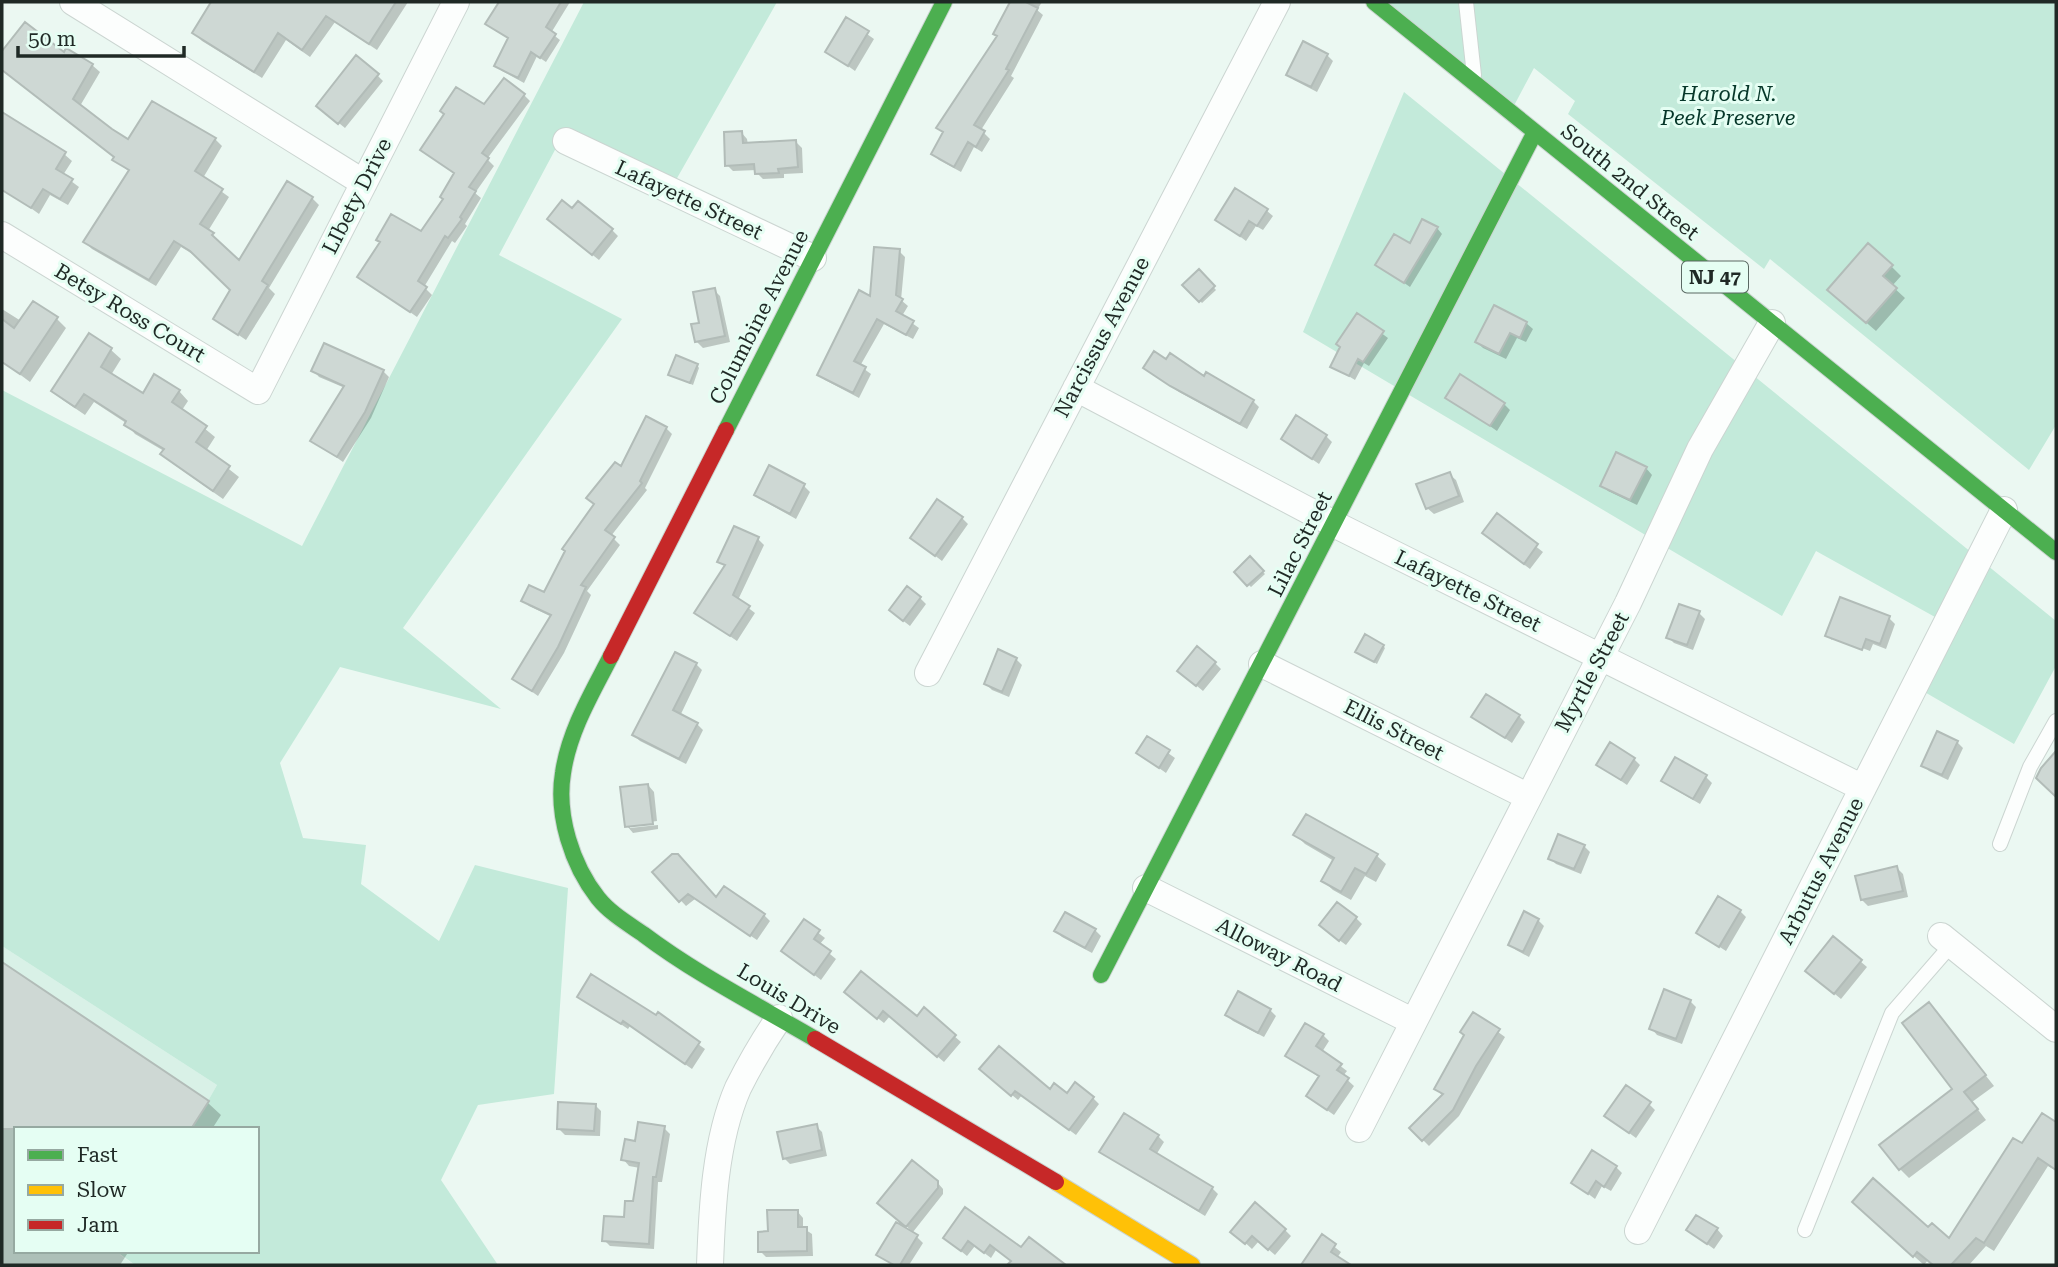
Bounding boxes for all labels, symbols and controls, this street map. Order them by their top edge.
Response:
scale bar [18,14,184,58]
text: 50 m [28,27,76,51]
park label: Harold N. Peek Preserve [1660,82,1795,130]
street label: South 2nd Street [1556,119,1704,245]
street label: LIbety Drive [318,134,396,258]
street label: Lafayette Street [612,155,767,245]
street label: Columbine Avenue [705,226,813,408]
street label: Narcissus Avenue [1050,253,1154,421]
street label: Betsy Ross Court [50,259,210,367]
road number: NJ 47 [1682,262,1748,292]
street label: Lilac Street [1263,487,1337,601]
street label: Lafayette Street [1391,545,1545,637]
street label: Myrtle Street [1550,608,1634,736]
street label: Ellis Street [1340,695,1448,765]
street label: Arbutus Avenue [1774,794,1868,948]
street label: Alloway Road [1212,913,1346,997]
street label: Louis Drive [733,959,845,1039]
legend [14,1127,259,1253]
text: Fast [77,1143,118,1167]
text: Slow [77,1178,127,1202]
text: Jam [77,1213,119,1237]

